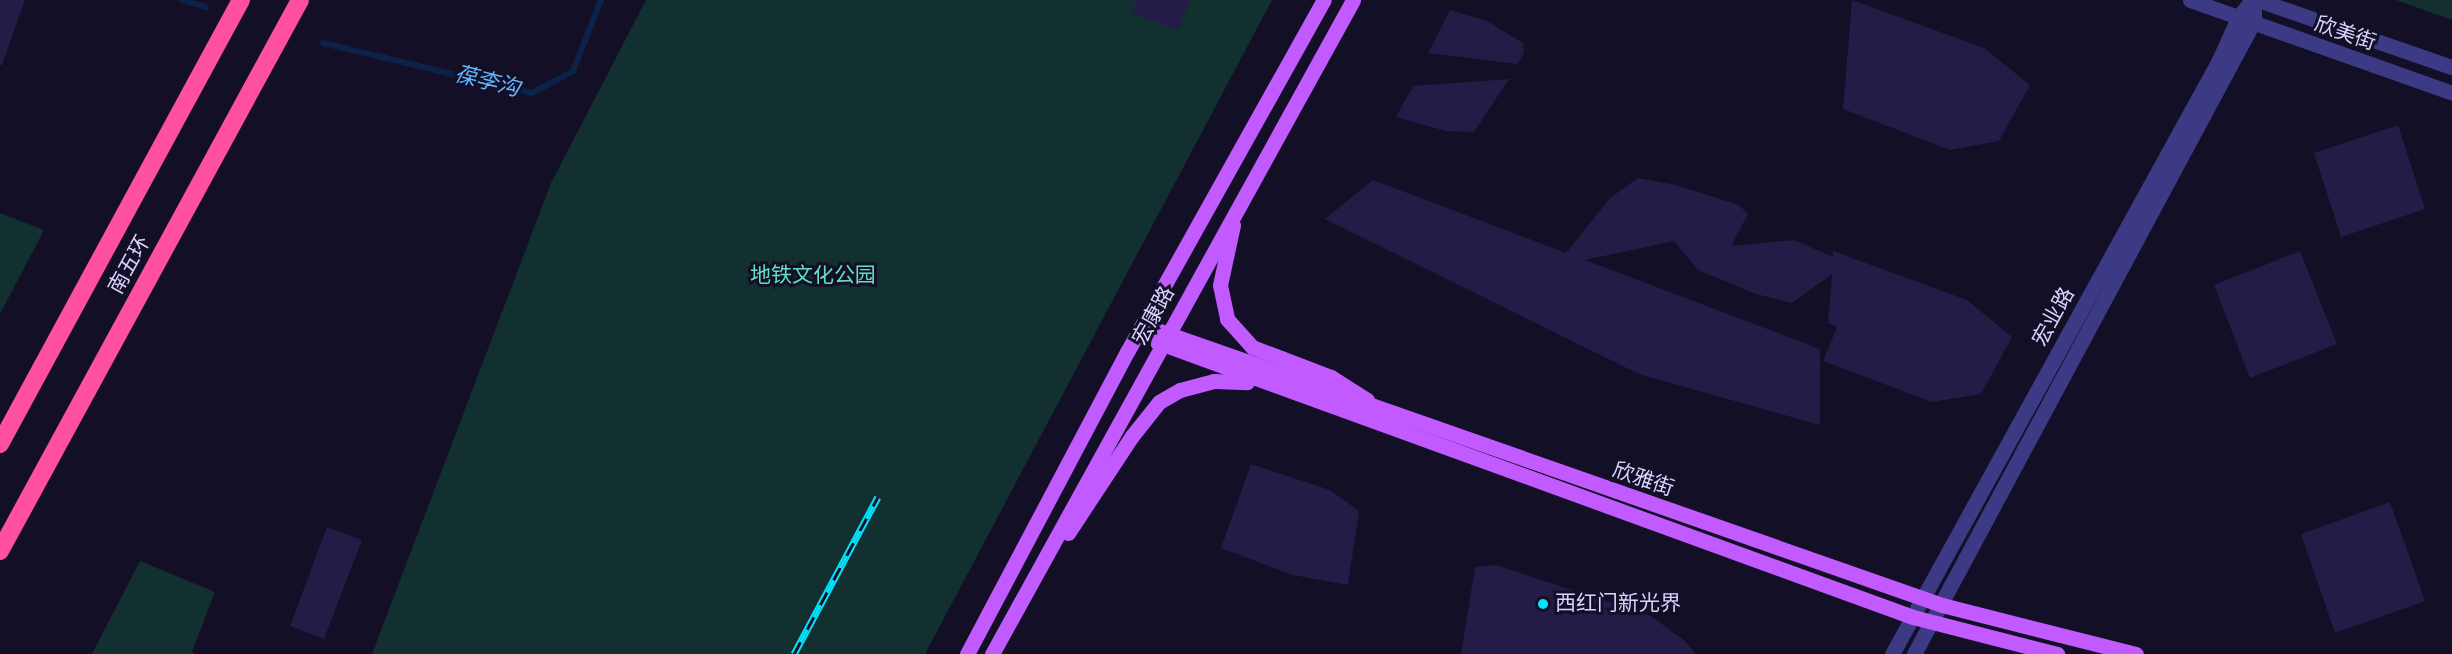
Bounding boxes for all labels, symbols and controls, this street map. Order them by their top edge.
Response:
street label: 欣美街 [2311,12,2379,56]
water label: 葆李沟 [452,61,522,103]
street label: 南五环 [104,231,156,299]
park label: 地铁文化公园 [750,263,876,289]
street label: 宏康路 [1128,282,1180,350]
street label: 宏业路 [2028,283,2080,351]
street label: 欣雅街 [1609,458,1677,502]
place label: 西红门新光界 [1555,591,1681,617]
marker: 西红门新光界 [1536,597,1550,611]

